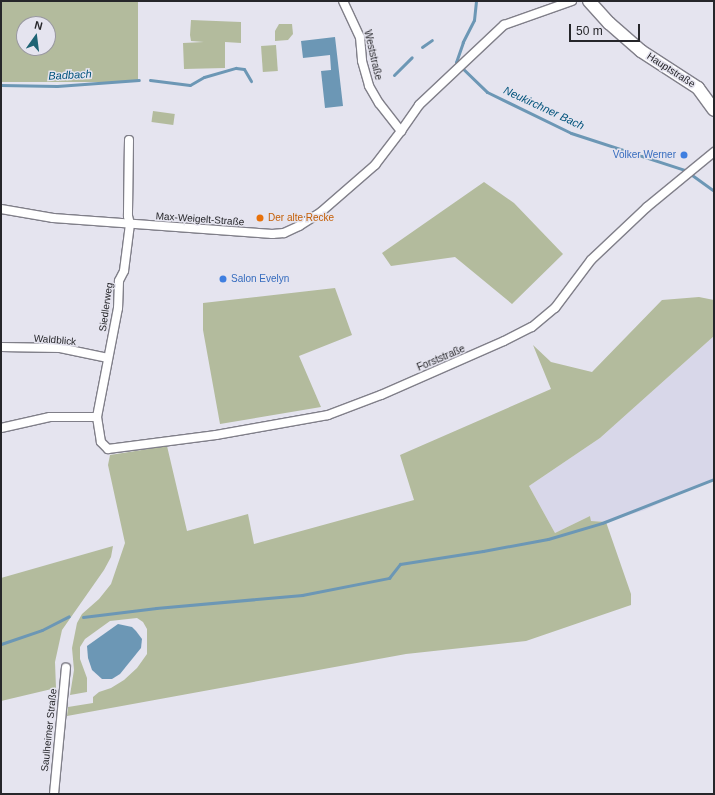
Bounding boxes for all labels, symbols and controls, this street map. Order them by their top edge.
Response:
north arrow [16,16,56,56]
scale bar [571,16,642,42]
text: N [33,19,44,32]
text: 50 m [576,24,603,38]
street label: Weststraße [361,29,385,81]
street label: Hauptstraße [645,50,697,90]
water label: Badbach [48,67,92,83]
water label: Neukirchner Bach [502,84,586,132]
place label: Volker Werner [613,149,676,161]
marker: Volker Werner [679,150,689,160]
street label: Max-Weigelt-Straße [155,210,245,228]
place label: Der alte Recke [268,212,334,224]
marker: Der alte Recke [255,213,265,223]
place label: Salon Evelyn [231,273,289,285]
marker: Salon Evelyn [218,274,228,284]
street label: Siedlerweg [97,282,115,332]
street label: Waldblick [33,332,77,348]
street label: Forststraße [415,342,467,374]
street label: Saulheimer Straße [39,688,59,772]

